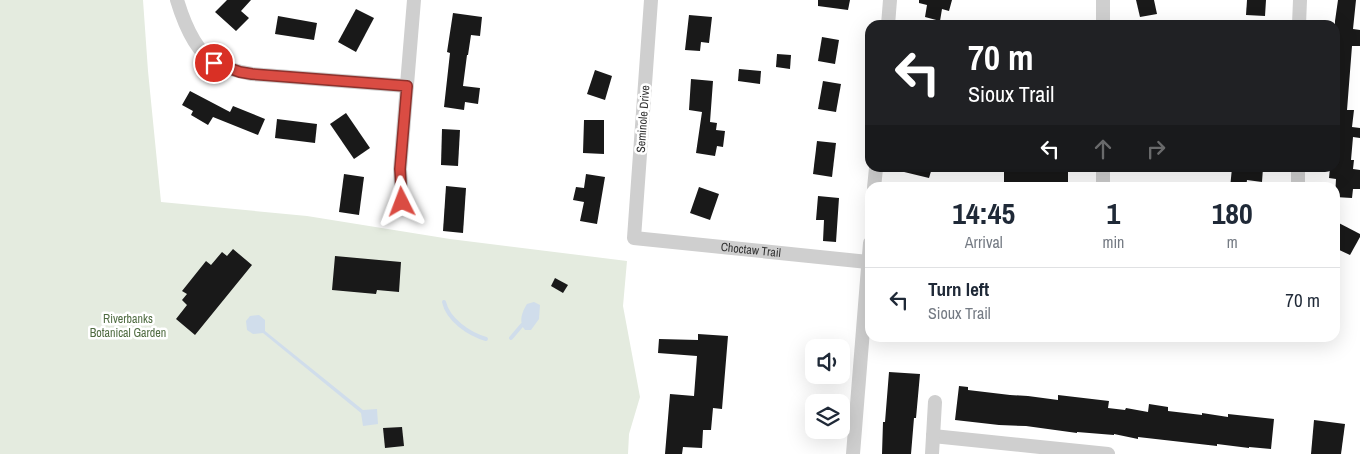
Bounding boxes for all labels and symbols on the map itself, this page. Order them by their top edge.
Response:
pin [193,42,235,84]
street label: Seminole Drive [633,85,653,153]
position arrow [375,175,427,227]
street label: Choctaw Trail [720,239,782,261]
park label: Riverbanks Botanical Garden [90,311,166,341]

